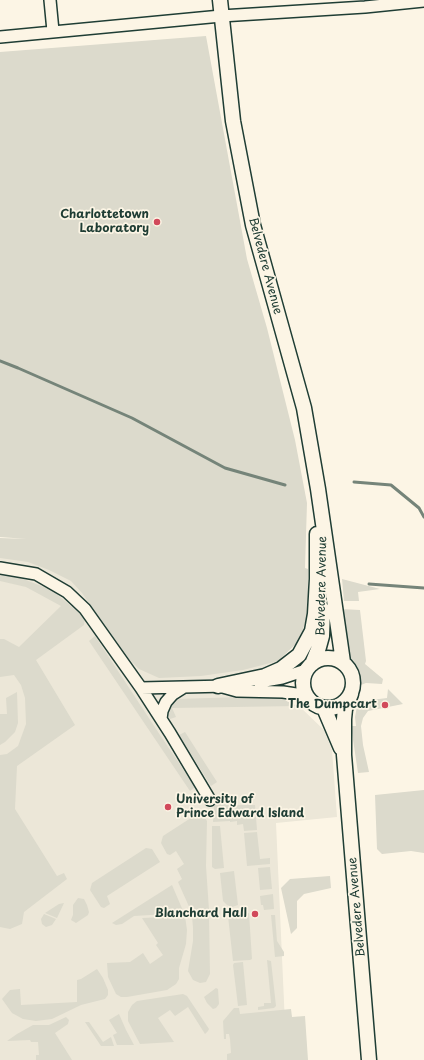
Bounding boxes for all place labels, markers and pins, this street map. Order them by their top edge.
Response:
place label: Charlottetown Laboratory [60,208,149,236]
marker: Charlottetown Laboratory [152,217,162,227]
place label: The Dumpcart [288,698,377,712]
marker: The Dumpcart [380,700,390,710]
place label: University of Prince Edward Island [176,793,304,821]
marker: University of Prince Edward Island [163,802,173,812]
place label: Blanchard Hall [155,907,247,921]
marker: Blanchard Hall [250,909,260,919]

